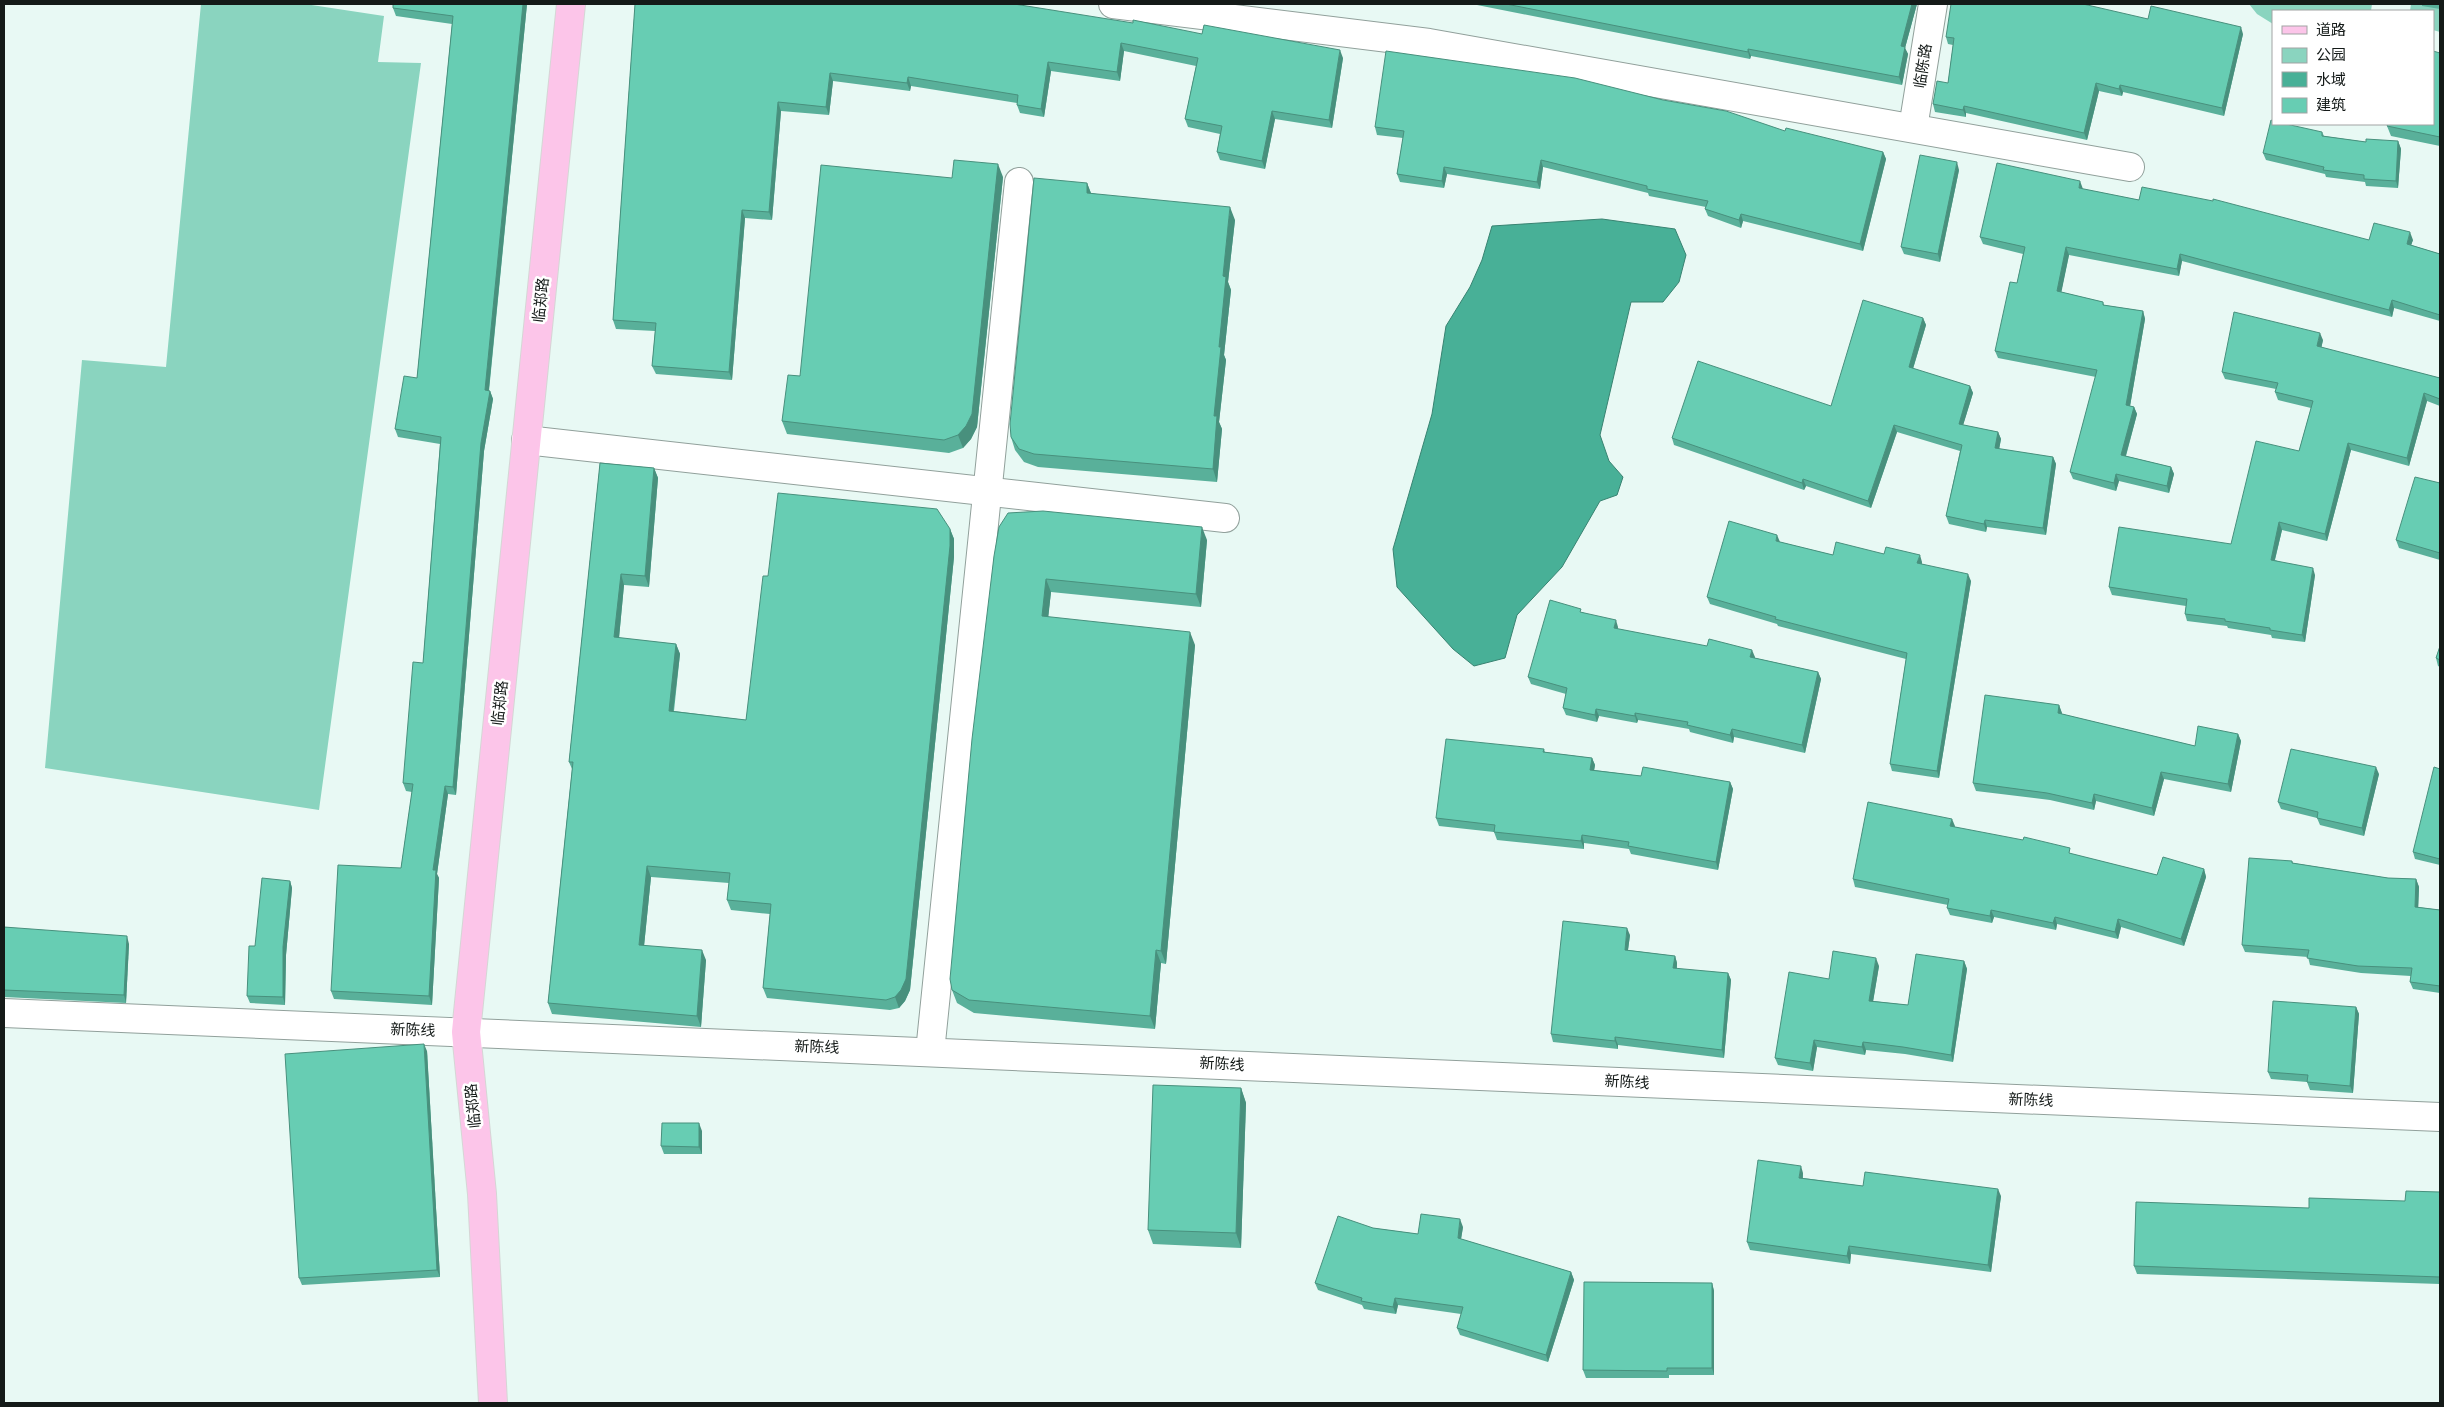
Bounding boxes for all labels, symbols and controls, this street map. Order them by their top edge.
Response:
legend [2272,10,2434,125]
text: 道路 [2316,21,2346,39]
street label: 临陈路 [1911,42,1935,90]
text: 公园 [2316,46,2346,64]
text: 水域 [2316,71,2346,89]
text: 建筑 [2316,96,2346,114]
street label: 临郑路 [530,277,552,323]
street label: 临郑路 [489,680,511,726]
street label: 新陈线 [390,1020,436,1040]
street label: 新陈线 [794,1037,840,1057]
street label: 新陈线 [1199,1054,1245,1074]
street label: 新陈线 [1604,1072,1650,1092]
street label: 临郑路 [462,1083,484,1129]
street label: 新陈线 [2008,1090,2054,1110]

